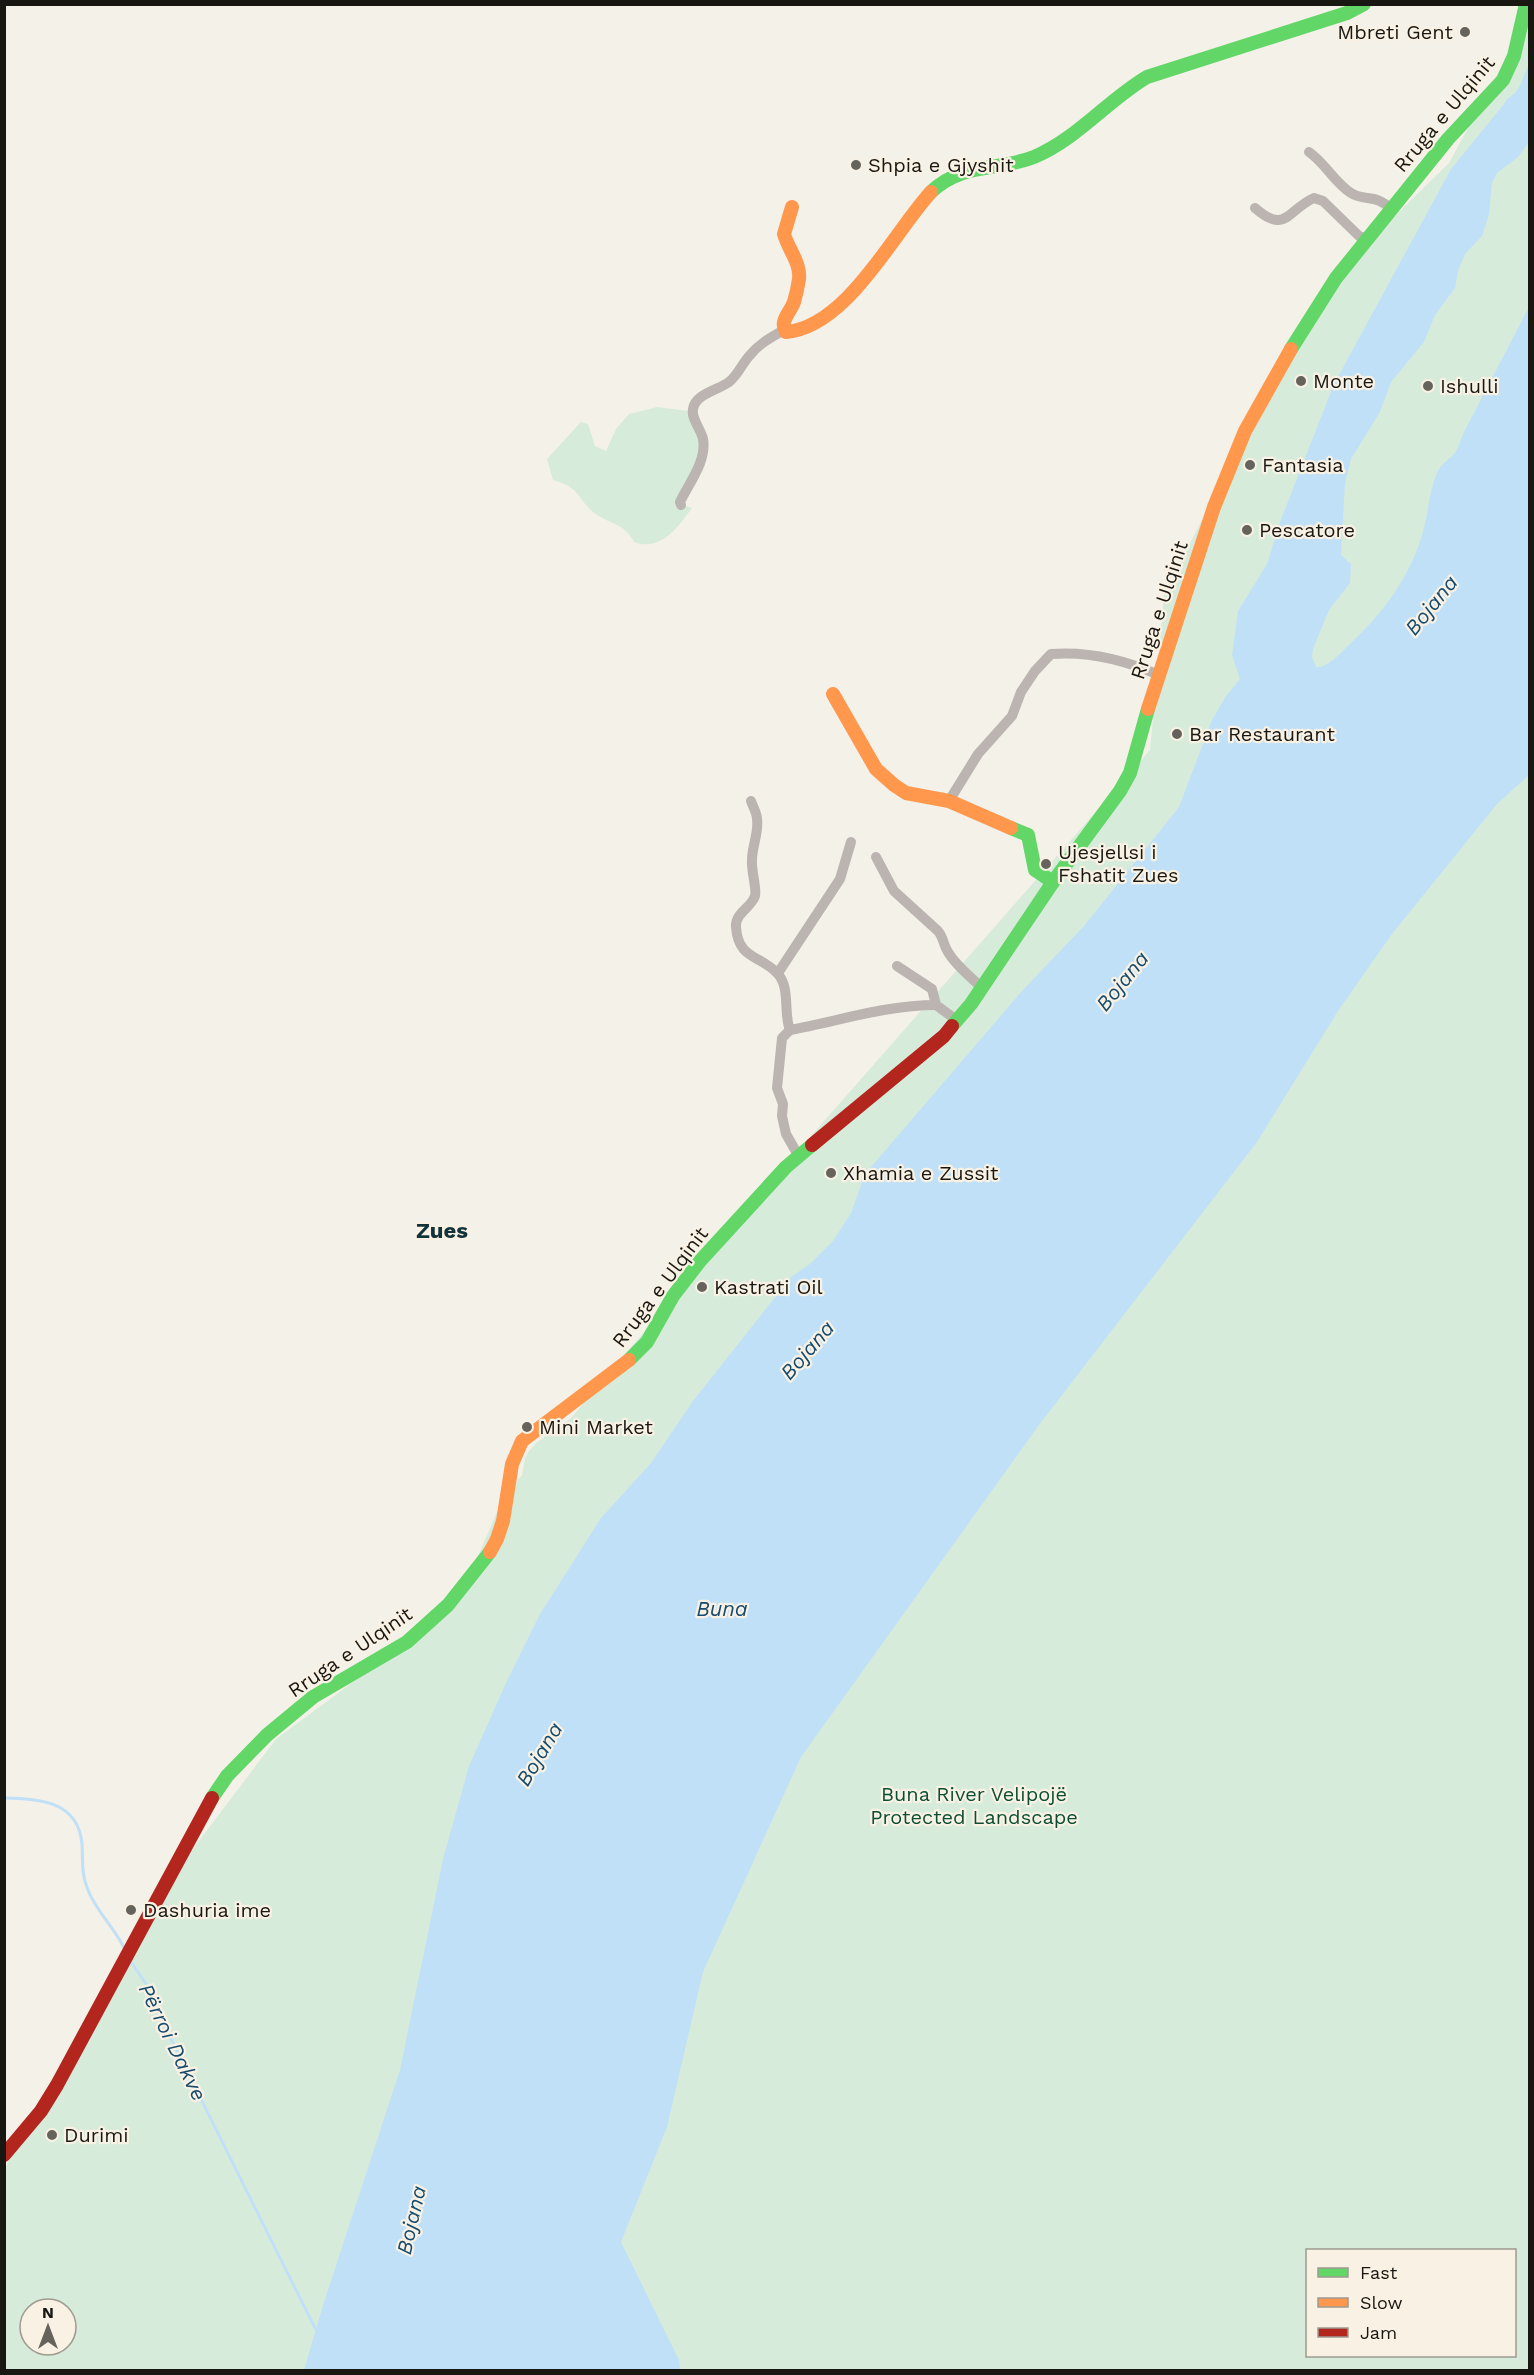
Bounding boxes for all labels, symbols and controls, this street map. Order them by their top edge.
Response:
place label: Mbreti Gent [1337,20,1454,44]
marker: Mbreti Gent [1458,25,1472,39]
street label: Rruga e Ulqinit [1388,50,1500,177]
place label: Shpia e Gjyshit [868,153,1014,177]
marker: Shpia e Gjyshit [849,158,863,172]
place label: Monte [1313,369,1374,393]
marker: Monte [1294,374,1308,388]
place label: Ishulli [1440,374,1499,398]
marker: Ishulli [1421,379,1435,393]
place label: Fantasia [1262,453,1344,477]
marker: Fantasia [1243,458,1257,472]
place label: Pescatore [1259,518,1355,542]
marker: Pescatore [1240,523,1254,537]
street label: Rruga e Ulqinit [1125,537,1193,682]
water label: Bojana [1399,570,1463,640]
place label: Bar Restaurant [1189,722,1335,746]
marker: Bar Restaurant [1170,727,1184,741]
place label: Ujesjellsi i Fshatit Zues [1058,840,1179,887]
marker: Ujesjellsi i Fshatit Zues [1039,857,1053,871]
water label: Bojana [1090,946,1154,1016]
place label: Xhamia e Zussit [843,1161,999,1185]
marker: Xhamia e Zussit [824,1166,838,1180]
district label: Zues [416,1218,468,1243]
street label: Rruga e Ulqinit [607,1222,713,1352]
place label: Kastrati Oil [714,1275,823,1299]
marker: Kastrati Oil [695,1280,709,1294]
water label: Bojana [775,1315,839,1385]
place label: Mini Market [539,1415,654,1439]
marker: Mini Market [520,1420,534,1434]
water label: Buna [696,1596,748,1621]
street label: Rruga e Ulqinit [283,1601,417,1702]
water label: Bojana [510,1718,568,1790]
park label: Buna River Velipojë Protected Landscape [870,1782,1078,1829]
place label: Dashuria ime [143,1898,271,1922]
marker: Dashuria ime [124,1903,138,1917]
water label: Përroi Dakve [134,1979,212,2105]
place label: Durimi [64,2123,129,2147]
marker: Durimi [45,2128,59,2142]
water label: Bojana [391,2183,431,2257]
legend [1306,2249,1516,2357]
text: Fast [1360,2262,1398,2283]
text: Slow [1360,2292,1403,2313]
north arrow [18,2297,78,2357]
text: N [42,2303,54,2322]
text: Jam [1360,2322,1397,2343]

